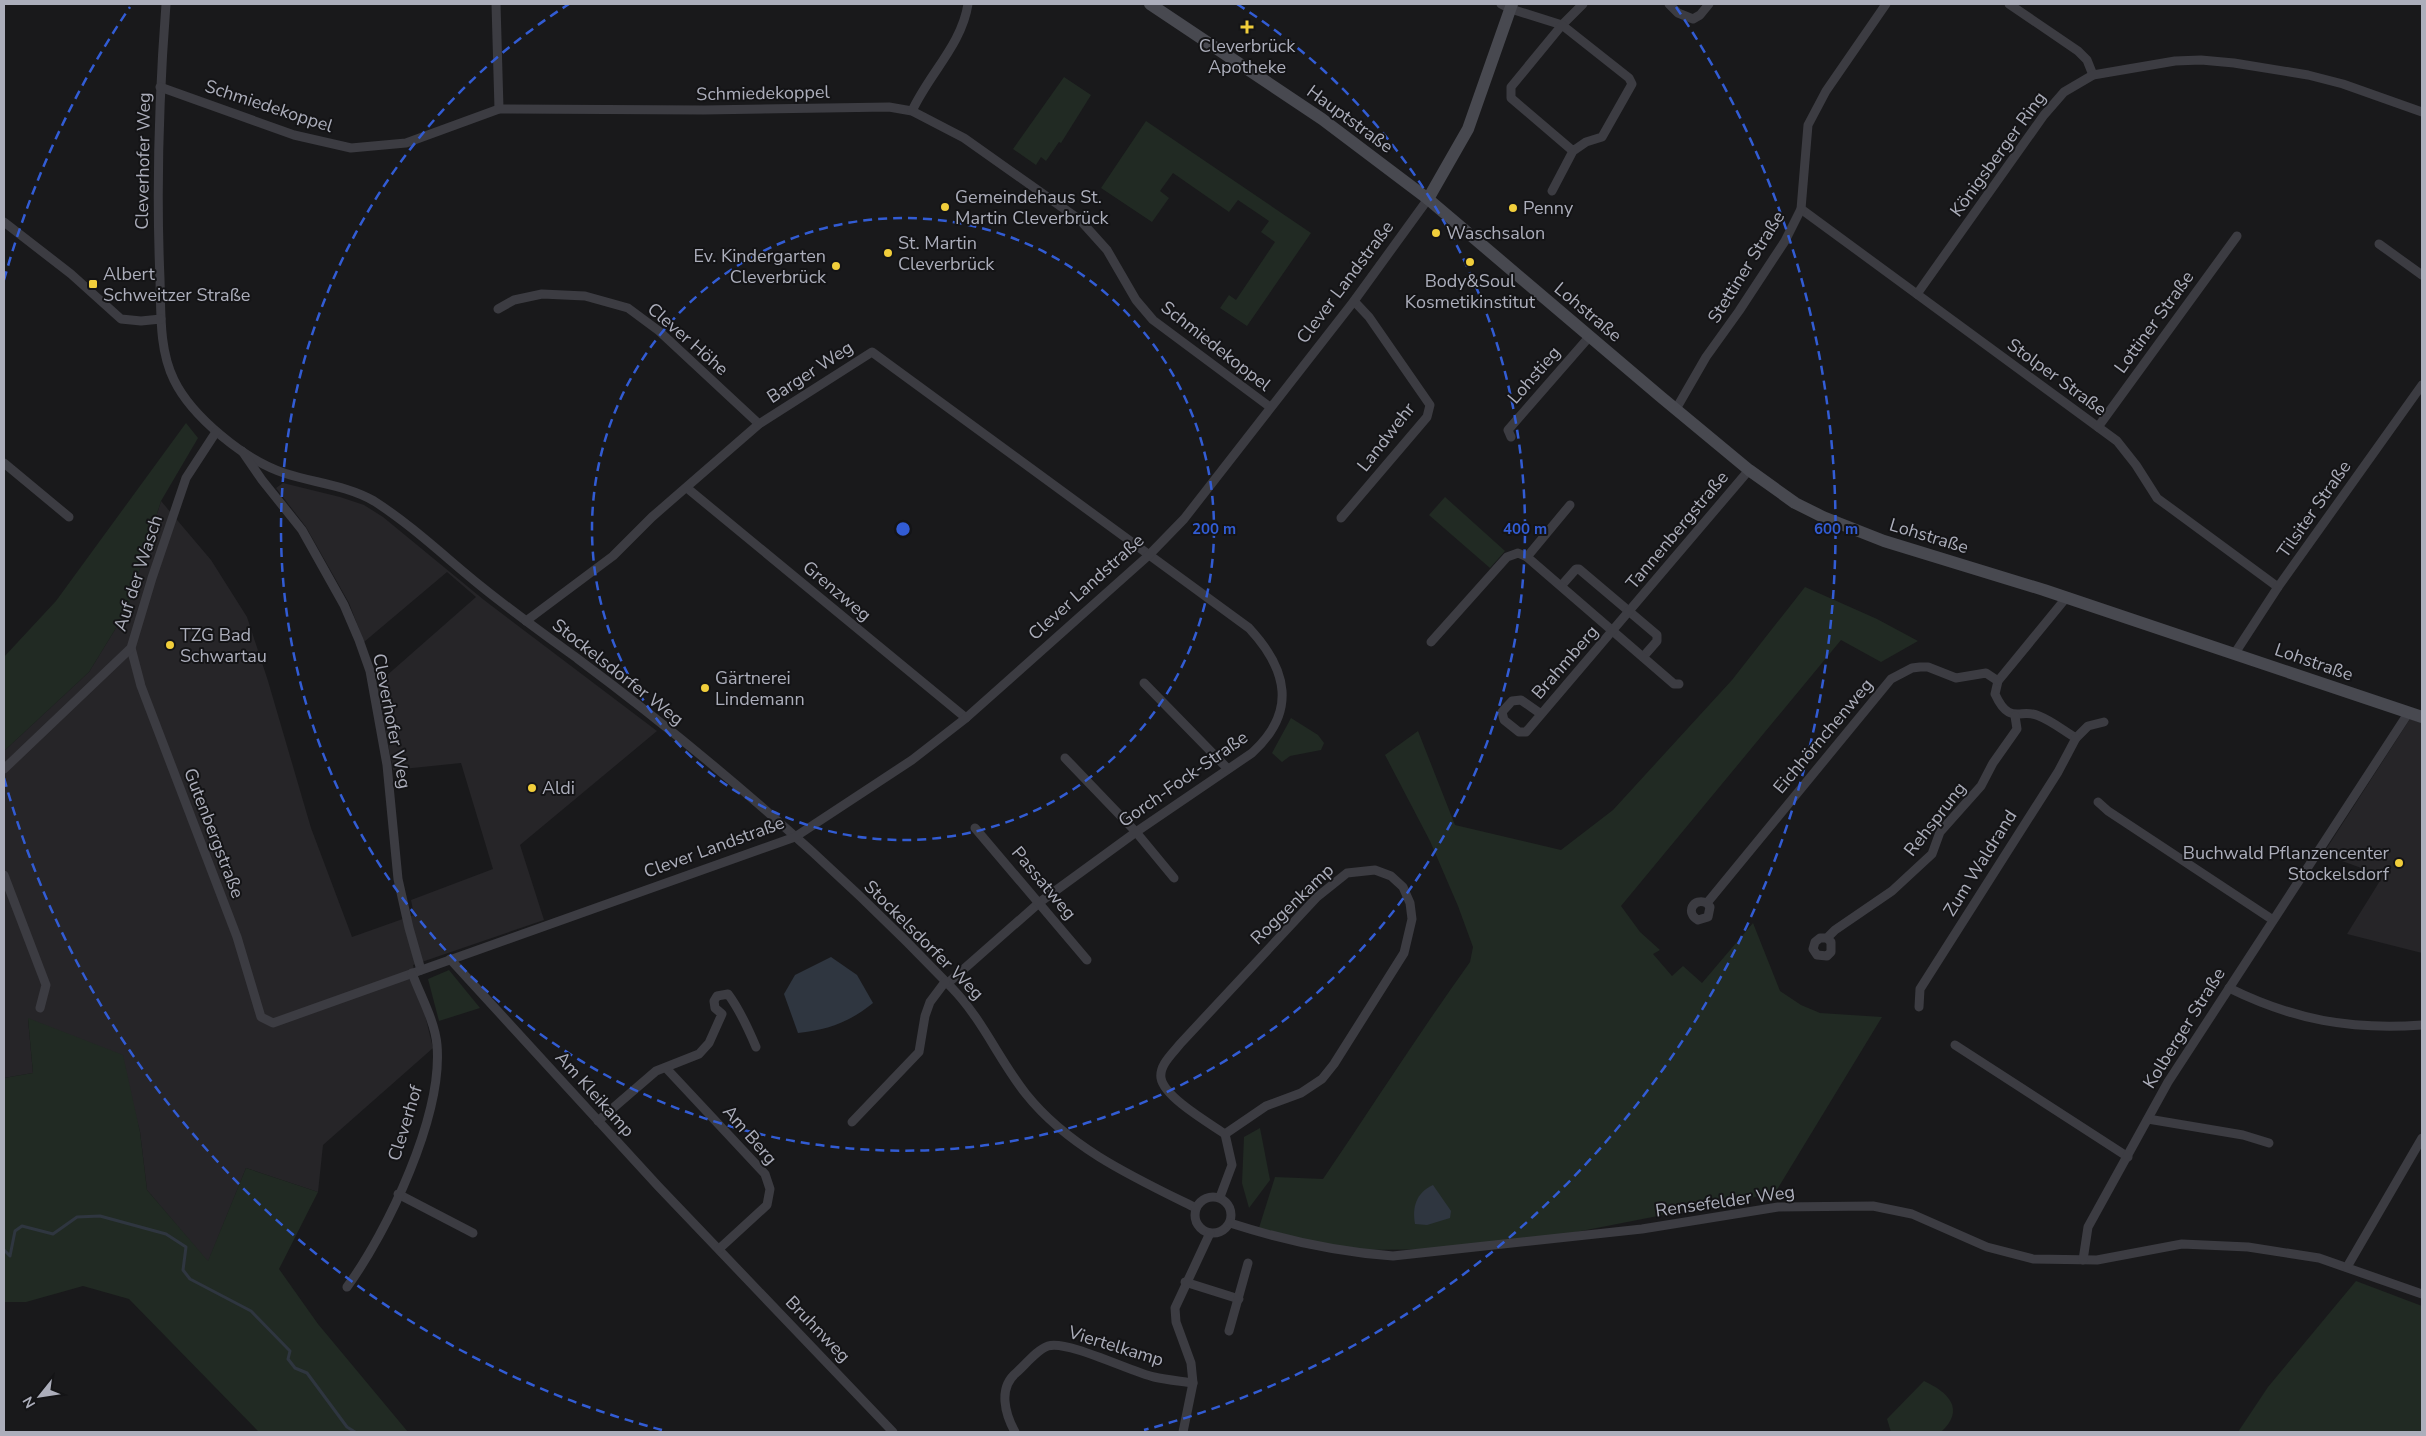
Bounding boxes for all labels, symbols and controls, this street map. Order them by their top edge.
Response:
marker: Cleverbrück Apotheke [1241,21,1253,33]
place label: Cleverbrück Apotheke [1199,34,1296,79]
street label: Schmiedekoppel [202,74,337,138]
street label: Hauptstraße [1302,79,1398,159]
street label: Schmiedekoppel [696,80,831,106]
street label: Königsberger Ring [1944,87,2052,221]
street label: Cleverhofer Weg [130,92,156,230]
place label: Gemeindehaus St. Martin Cleverbrück [955,185,1110,230]
place label: Penny [1523,196,1574,220]
marker: Gemeindehaus St. Martin Cleverbrück [939,201,951,213]
marker: Penny [1507,202,1519,214]
street label: Stettiner Straße [1702,206,1790,328]
street label: Clever Landstraße [1291,216,1399,348]
place label: Waschsalon [1446,221,1545,245]
marker: Waschsalon [1430,227,1442,239]
place label: St. Martin Cleverbrück [898,231,995,276]
place label: Ev. Kindergarten Cleverbrück [693,244,827,289]
marker: St. Martin Cleverbrück [882,247,894,259]
marker: Body&Soul Kosmetikinstitut [1464,256,1476,268]
marker: Ev. Kindergarten Cleverbrück [830,260,842,272]
place label: Albert Schweitzer Straße [103,262,250,307]
street label: Lottiner Straße [2109,266,2199,378]
place label: Body&Soul Kosmetikinstitut [1405,269,1536,314]
street label: Lohstraße [1549,277,1627,347]
marker: Albert Schweitzer Straße [87,278,99,290]
street label: Schmiedekoppel [1156,295,1277,397]
street label: Clever Höhe [642,297,734,381]
street label: Stolper Straße [2002,333,2112,421]
street label: Barger Weg [762,335,858,409]
street label: Lohstieg [1502,341,1566,409]
street label: Landwehr [1352,397,1421,476]
street label: Tilsiter Straße [2272,455,2356,563]
street label: Tannenbergstraße [1620,466,1734,594]
street label: Auf der Wasch [108,512,168,634]
street label: Lohstraße [1887,513,1971,559]
text: 200 m [1192,519,1236,539]
text: 400 m [1503,519,1547,539]
text: 600 m [1814,519,1858,539]
centre of rings [894,520,912,538]
street label: Clever Landstraße [1023,529,1149,645]
street label: Grenzweg [798,555,876,627]
street label: Stockelsdorfer Weg [547,613,689,731]
street label: Brahmberg [1526,620,1604,704]
place label: TZG Bad Schwartau [180,623,267,668]
street label: Lohstraße [2272,637,2356,687]
marker: TZG Bad Schwartau [164,639,176,651]
street label: Cleverhofer Weg [367,651,417,791]
place label: Gärtnerei Lindemann [715,666,805,711]
street label: Eichhörnchenweg [1768,673,1878,799]
marker: Gärtnerei Lindemann [699,682,711,694]
street label: Gorch-Fock-Straße [1113,725,1253,833]
street label: Gutenbergstraße [178,765,250,901]
place label: Aldi [542,776,575,800]
street label: Rehsprung [1898,777,1972,861]
marker: Aldi [526,782,538,794]
street label: Zum Waldrand [1938,805,2022,921]
street label: Clever Landstraße [640,810,788,884]
street label: Passatweg [1006,841,1082,925]
place label: Buchwald Pflanzencenter Stockelsdorf [2183,841,2390,886]
marker: Buchwald Pflanzencenter Stockelsdorf [2393,857,2405,869]
street label: Roggenkamp [1245,858,1339,950]
street label: Stockelsdorfer Weg [859,875,989,1005]
street label: Kolberger Straße [2137,963,2231,1093]
street label: Am Kleikamp [550,1046,640,1142]
street label: Cleverhof [382,1081,428,1164]
street label: Am Berg [717,1100,783,1170]
street label: Rensefelder Weg [1654,1179,1796,1223]
street label: Bruhnweg [780,1290,856,1368]
street label: Viertelkamp [1064,1320,1167,1372]
north arrow [15,1371,65,1421]
text: N [18,1393,40,1412]

